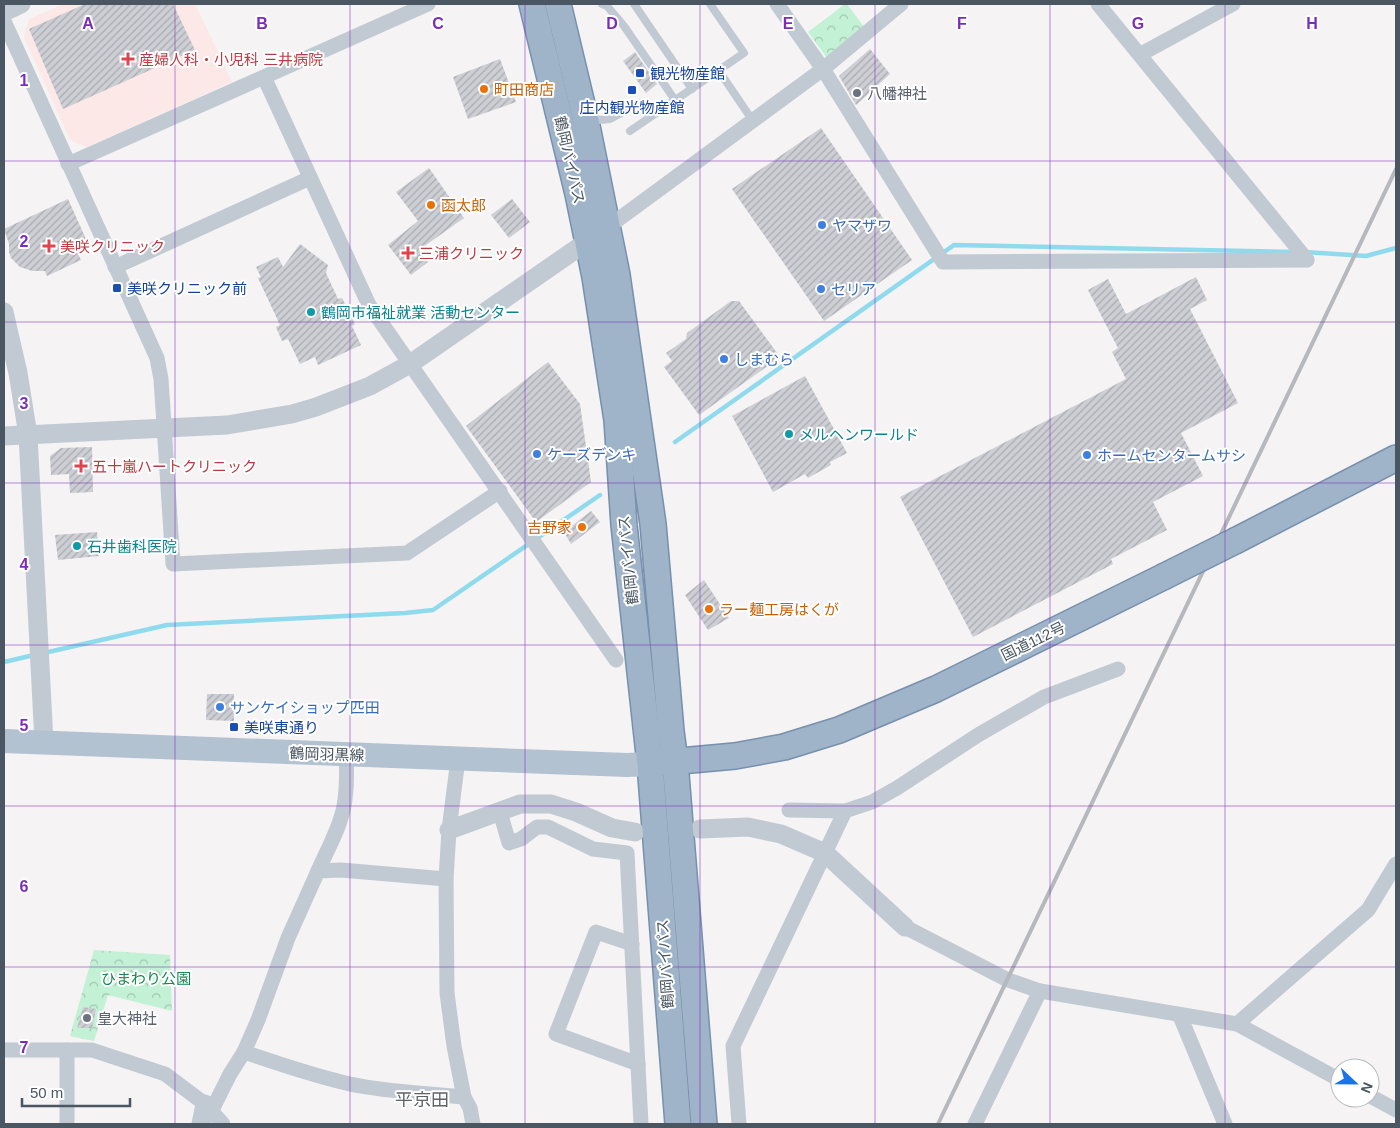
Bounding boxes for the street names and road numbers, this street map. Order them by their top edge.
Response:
street label: 鶴岡バイパス [552,114,588,206]
street label: 鶴岡バイパス [615,515,641,605]
street label: 国道112号 [998,618,1068,664]
street label: 鶴岡羽黒線 [289,744,365,764]
street label: 鶴岡バイパス [653,919,677,1009]

